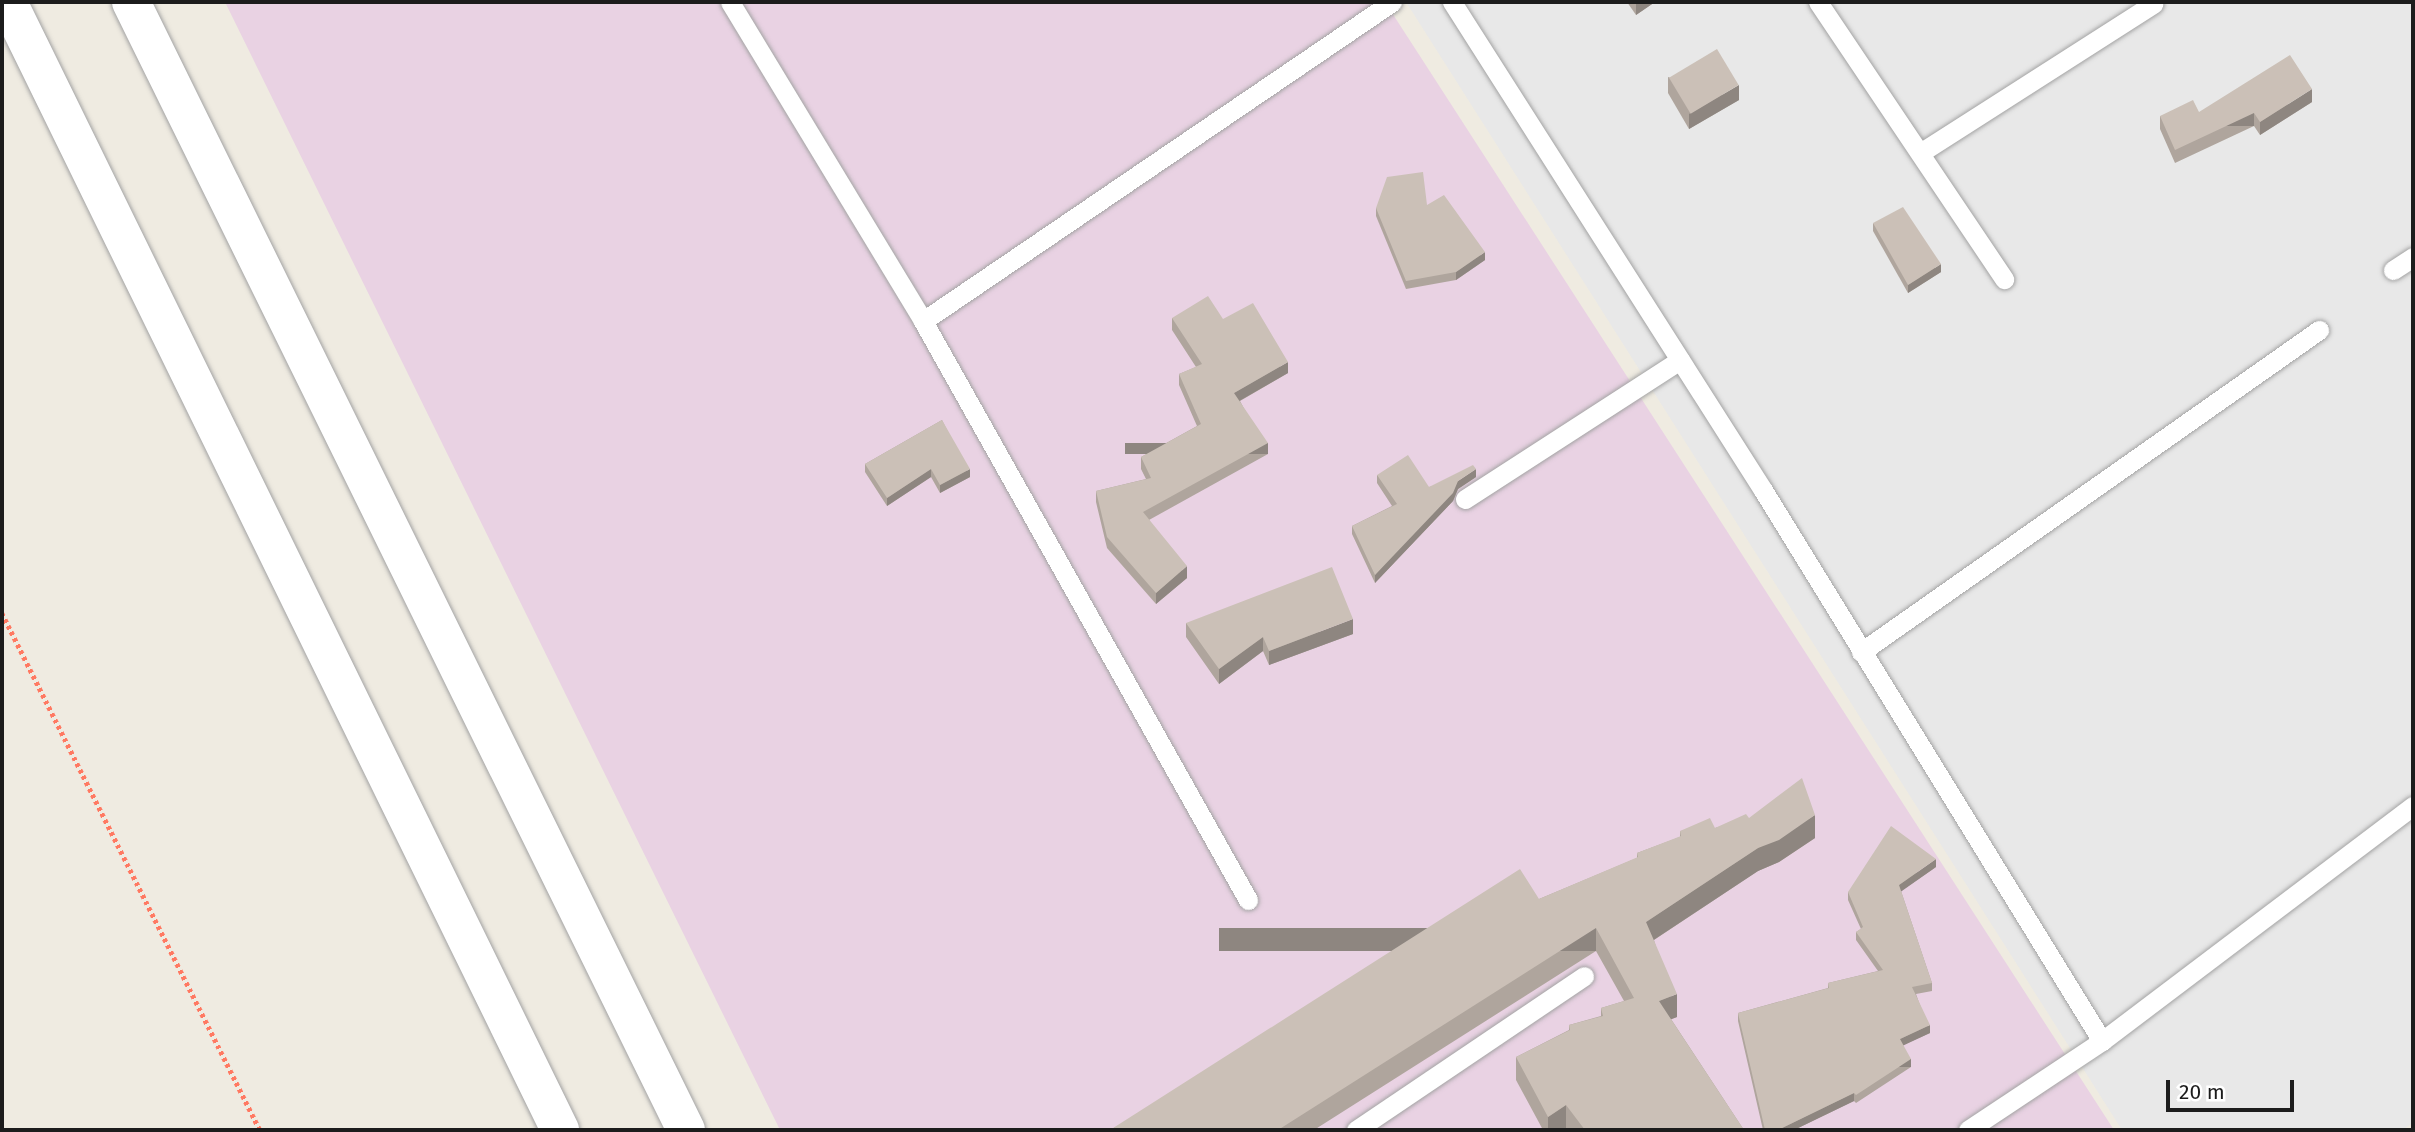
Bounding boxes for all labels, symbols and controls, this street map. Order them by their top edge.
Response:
scale bar [2170,1066,2298,1110]
text: 20 m [2179,1079,2225,1105]

